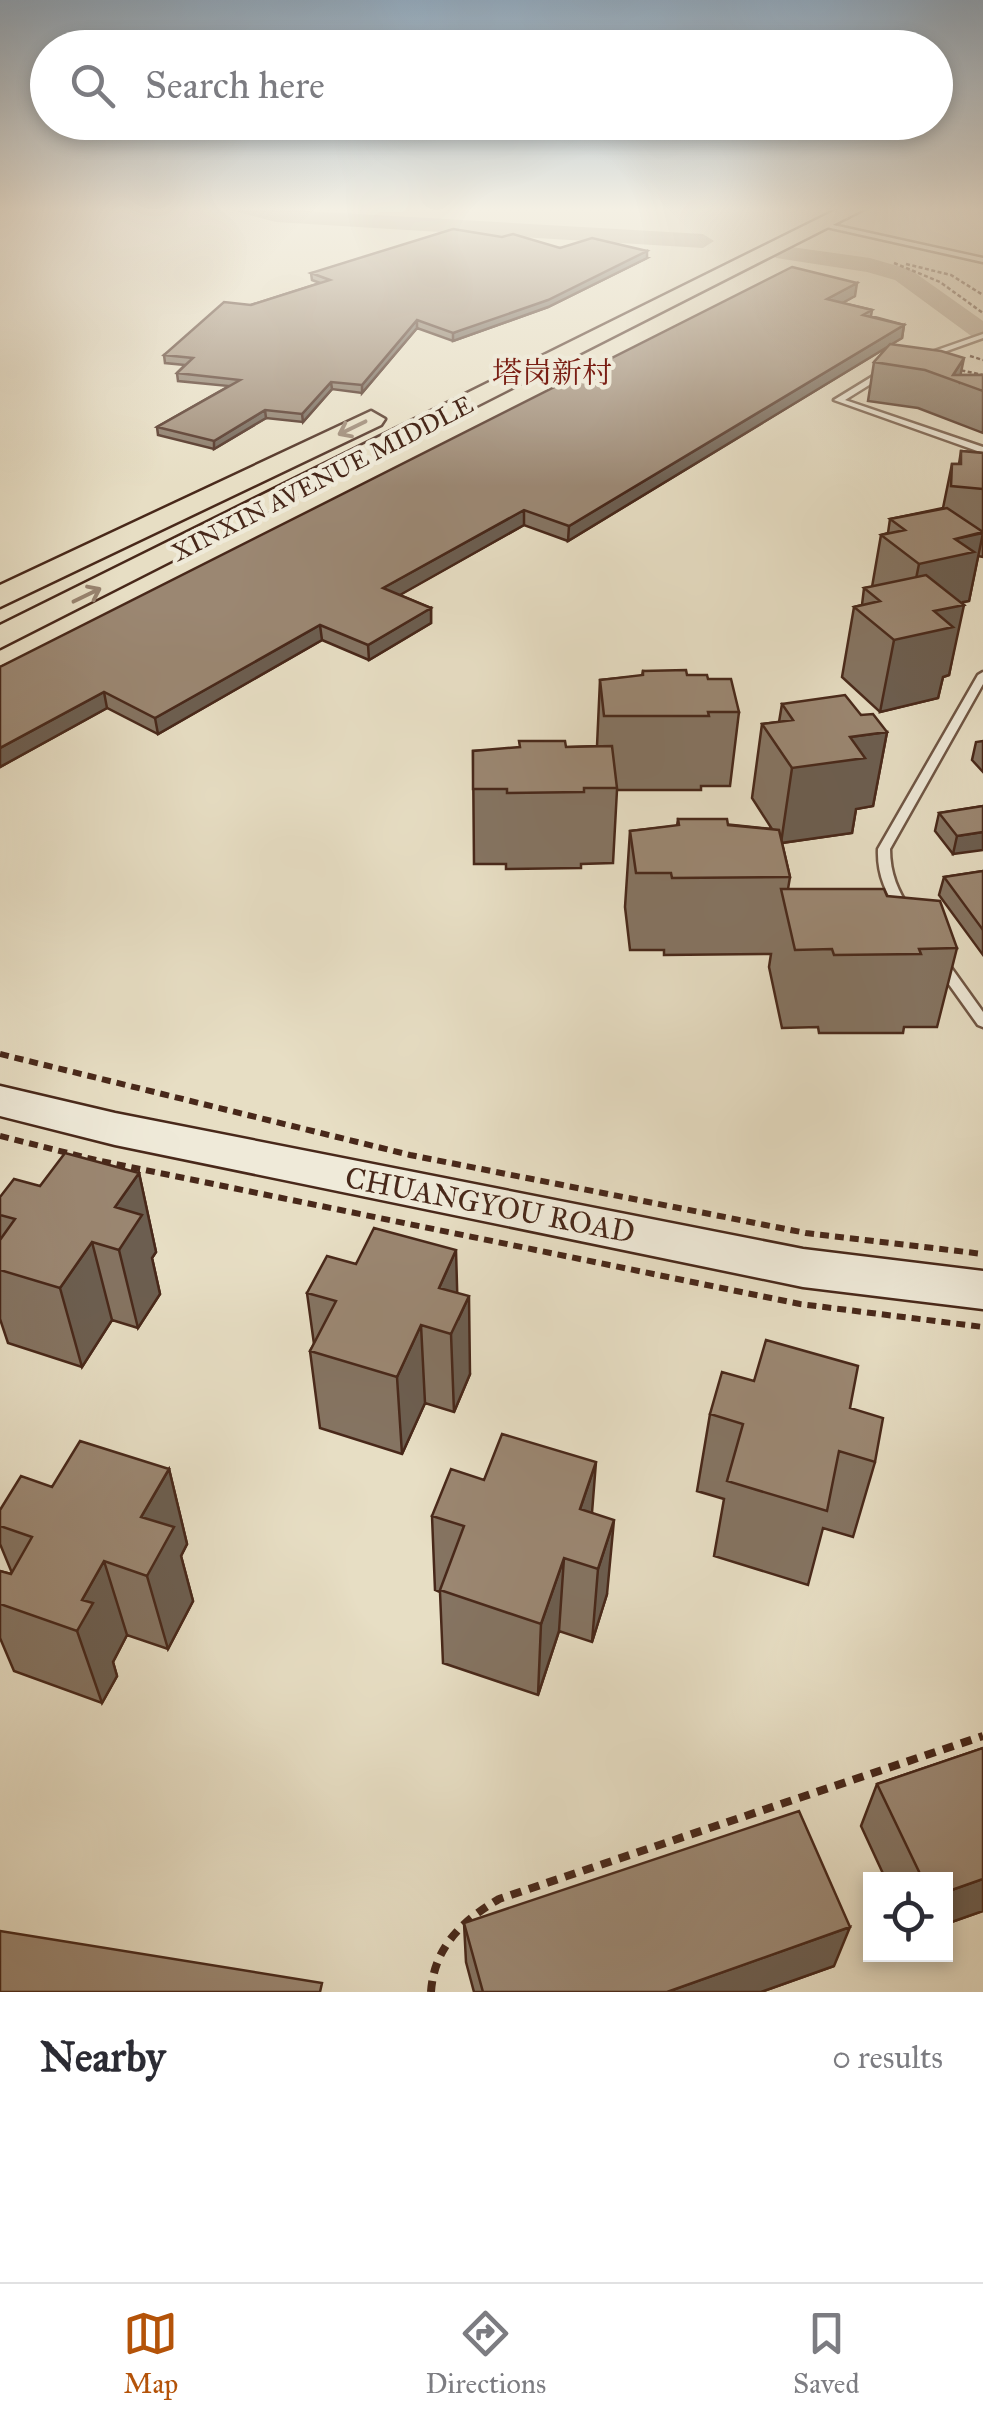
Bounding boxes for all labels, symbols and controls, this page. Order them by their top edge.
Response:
search box [30,30,953,140]
icon: search [65,58,120,113]
text: Search here [145,62,325,108]
district label: 塔岗新村 [492,355,612,391]
street label: XINXIN AVENUE MIDDLE [166,389,478,568]
one-way arrow [338,420,368,439]
one-way arrow [72,584,102,603]
street label: CHUANGYOU ROAD [342,1159,638,1251]
map controls [863,1872,953,1962]
button: locate [863,1872,953,1962]
text: Nearby [40,2031,165,2083]
text: 0 results [832,2038,943,2077]
tab: Map [123,2306,178,2401]
tab: Directions [425,2306,546,2401]
tab: Saved [793,2306,860,2401]

